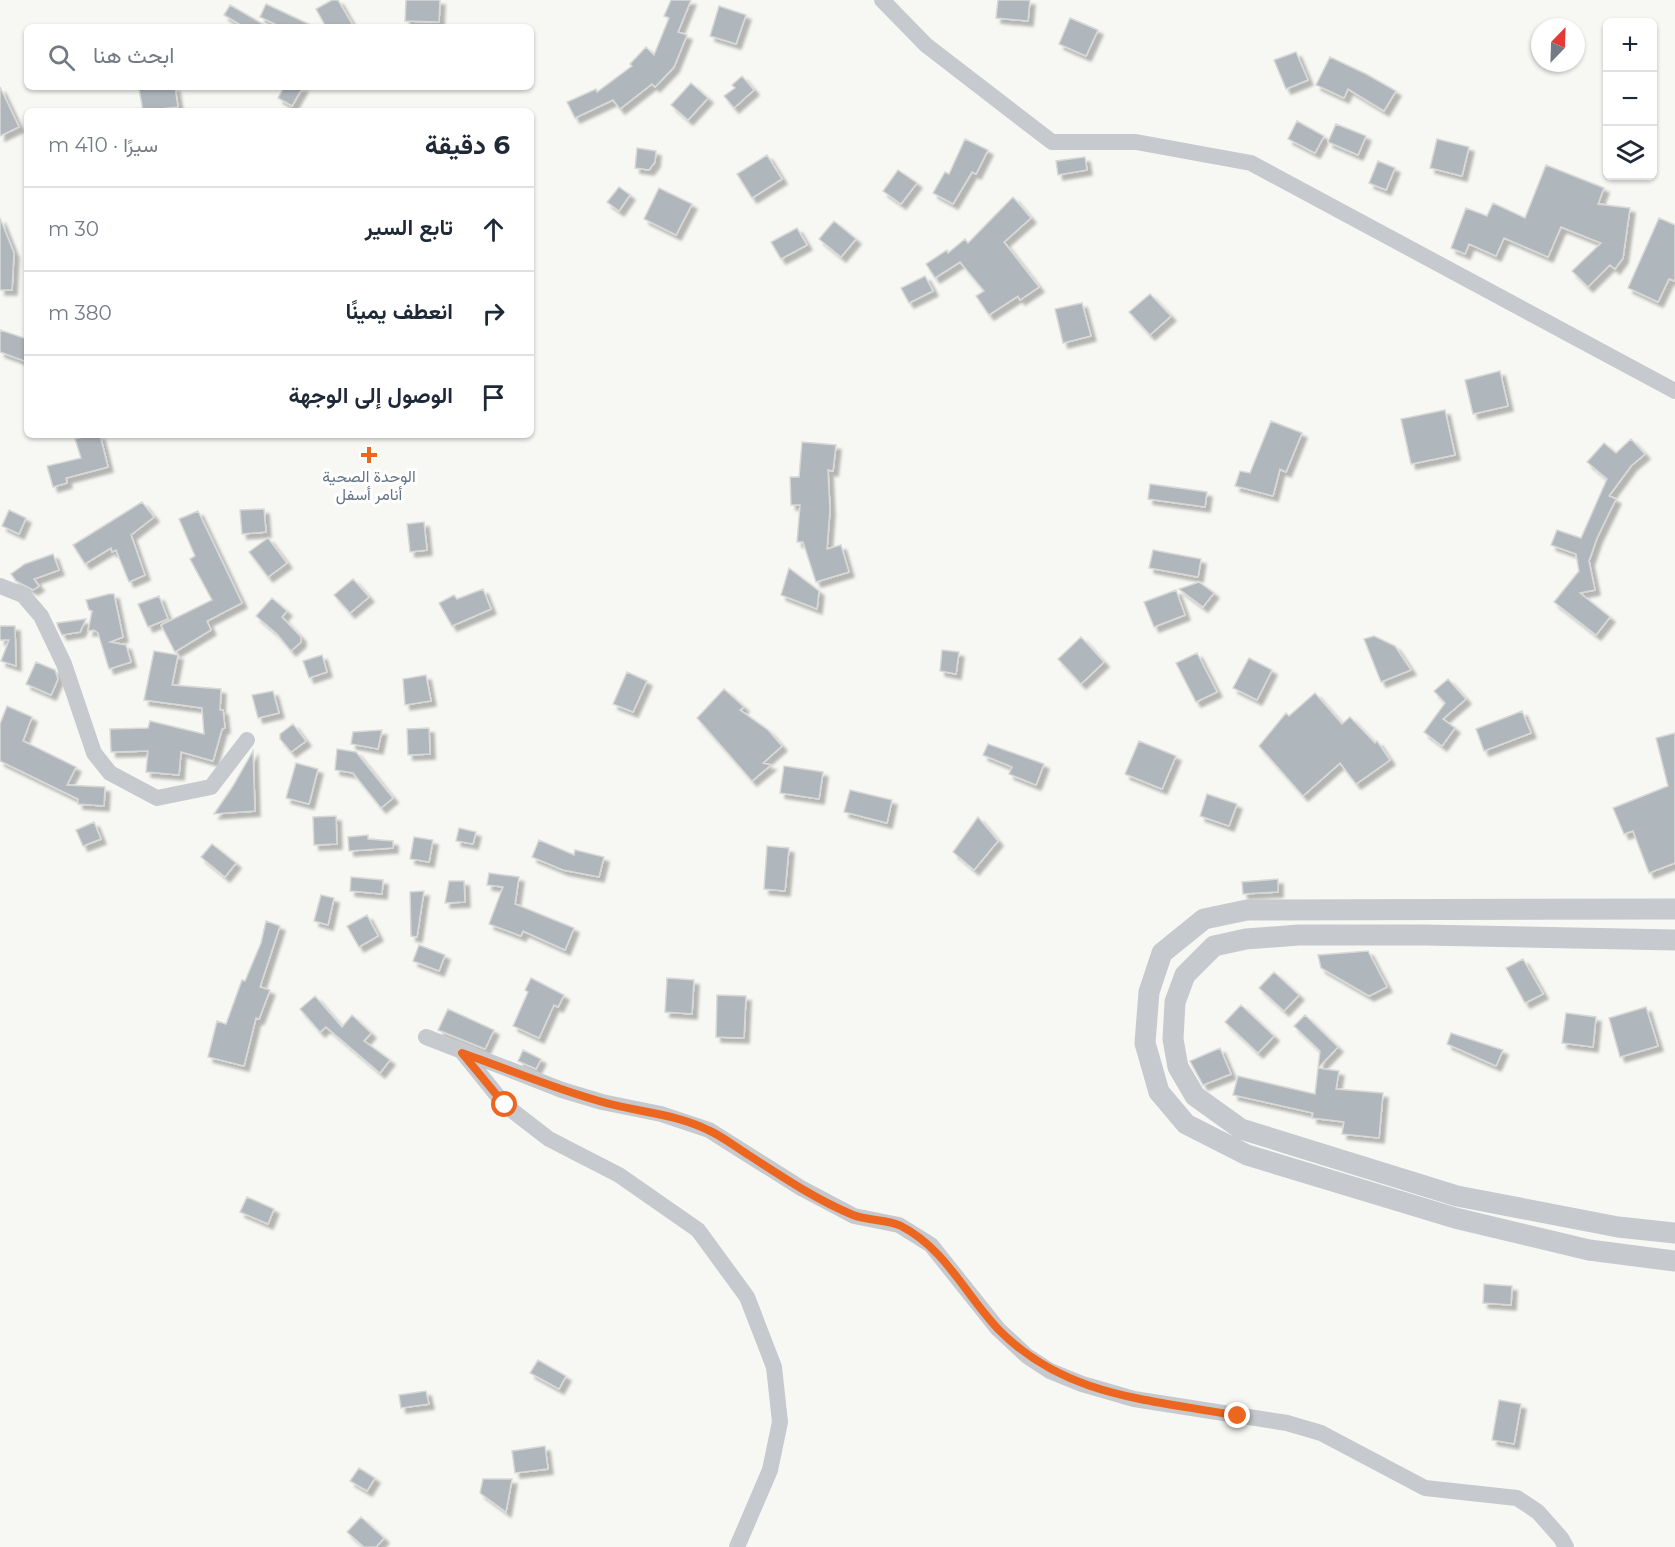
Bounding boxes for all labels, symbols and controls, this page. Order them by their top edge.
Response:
north arrow [1531,18,1585,72]
map controls [1603,18,1657,180]
button: + [1603,18,1657,72]
search box [24,24,534,90]
icon: search [45,41,78,74]
text: ابحث هنا [93,42,174,69]
button: − [1603,72,1657,126]
button: layers [1603,126,1657,180]
text: 6 دقيقة [425,129,510,161]
text: سيرًا · 410 m [48,133,158,157]
icon: ahead [477,213,510,246]
text: تابع السير [365,214,453,241]
text: 30 m [48,217,99,241]
icon: right [477,297,510,330]
text: انعطف يمينًا [345,298,453,325]
text: 380 m [48,301,112,325]
icon: arrive [477,381,510,414]
text: الوصول إلى الوجهة [288,382,453,409]
marker: الوحدة الصحية أنامر أسفل [360,446,378,464]
place label: الوحدة الصحية أنامر أسفل [322,467,416,505]
route start [491,1091,517,1117]
route end [1224,1402,1250,1428]

